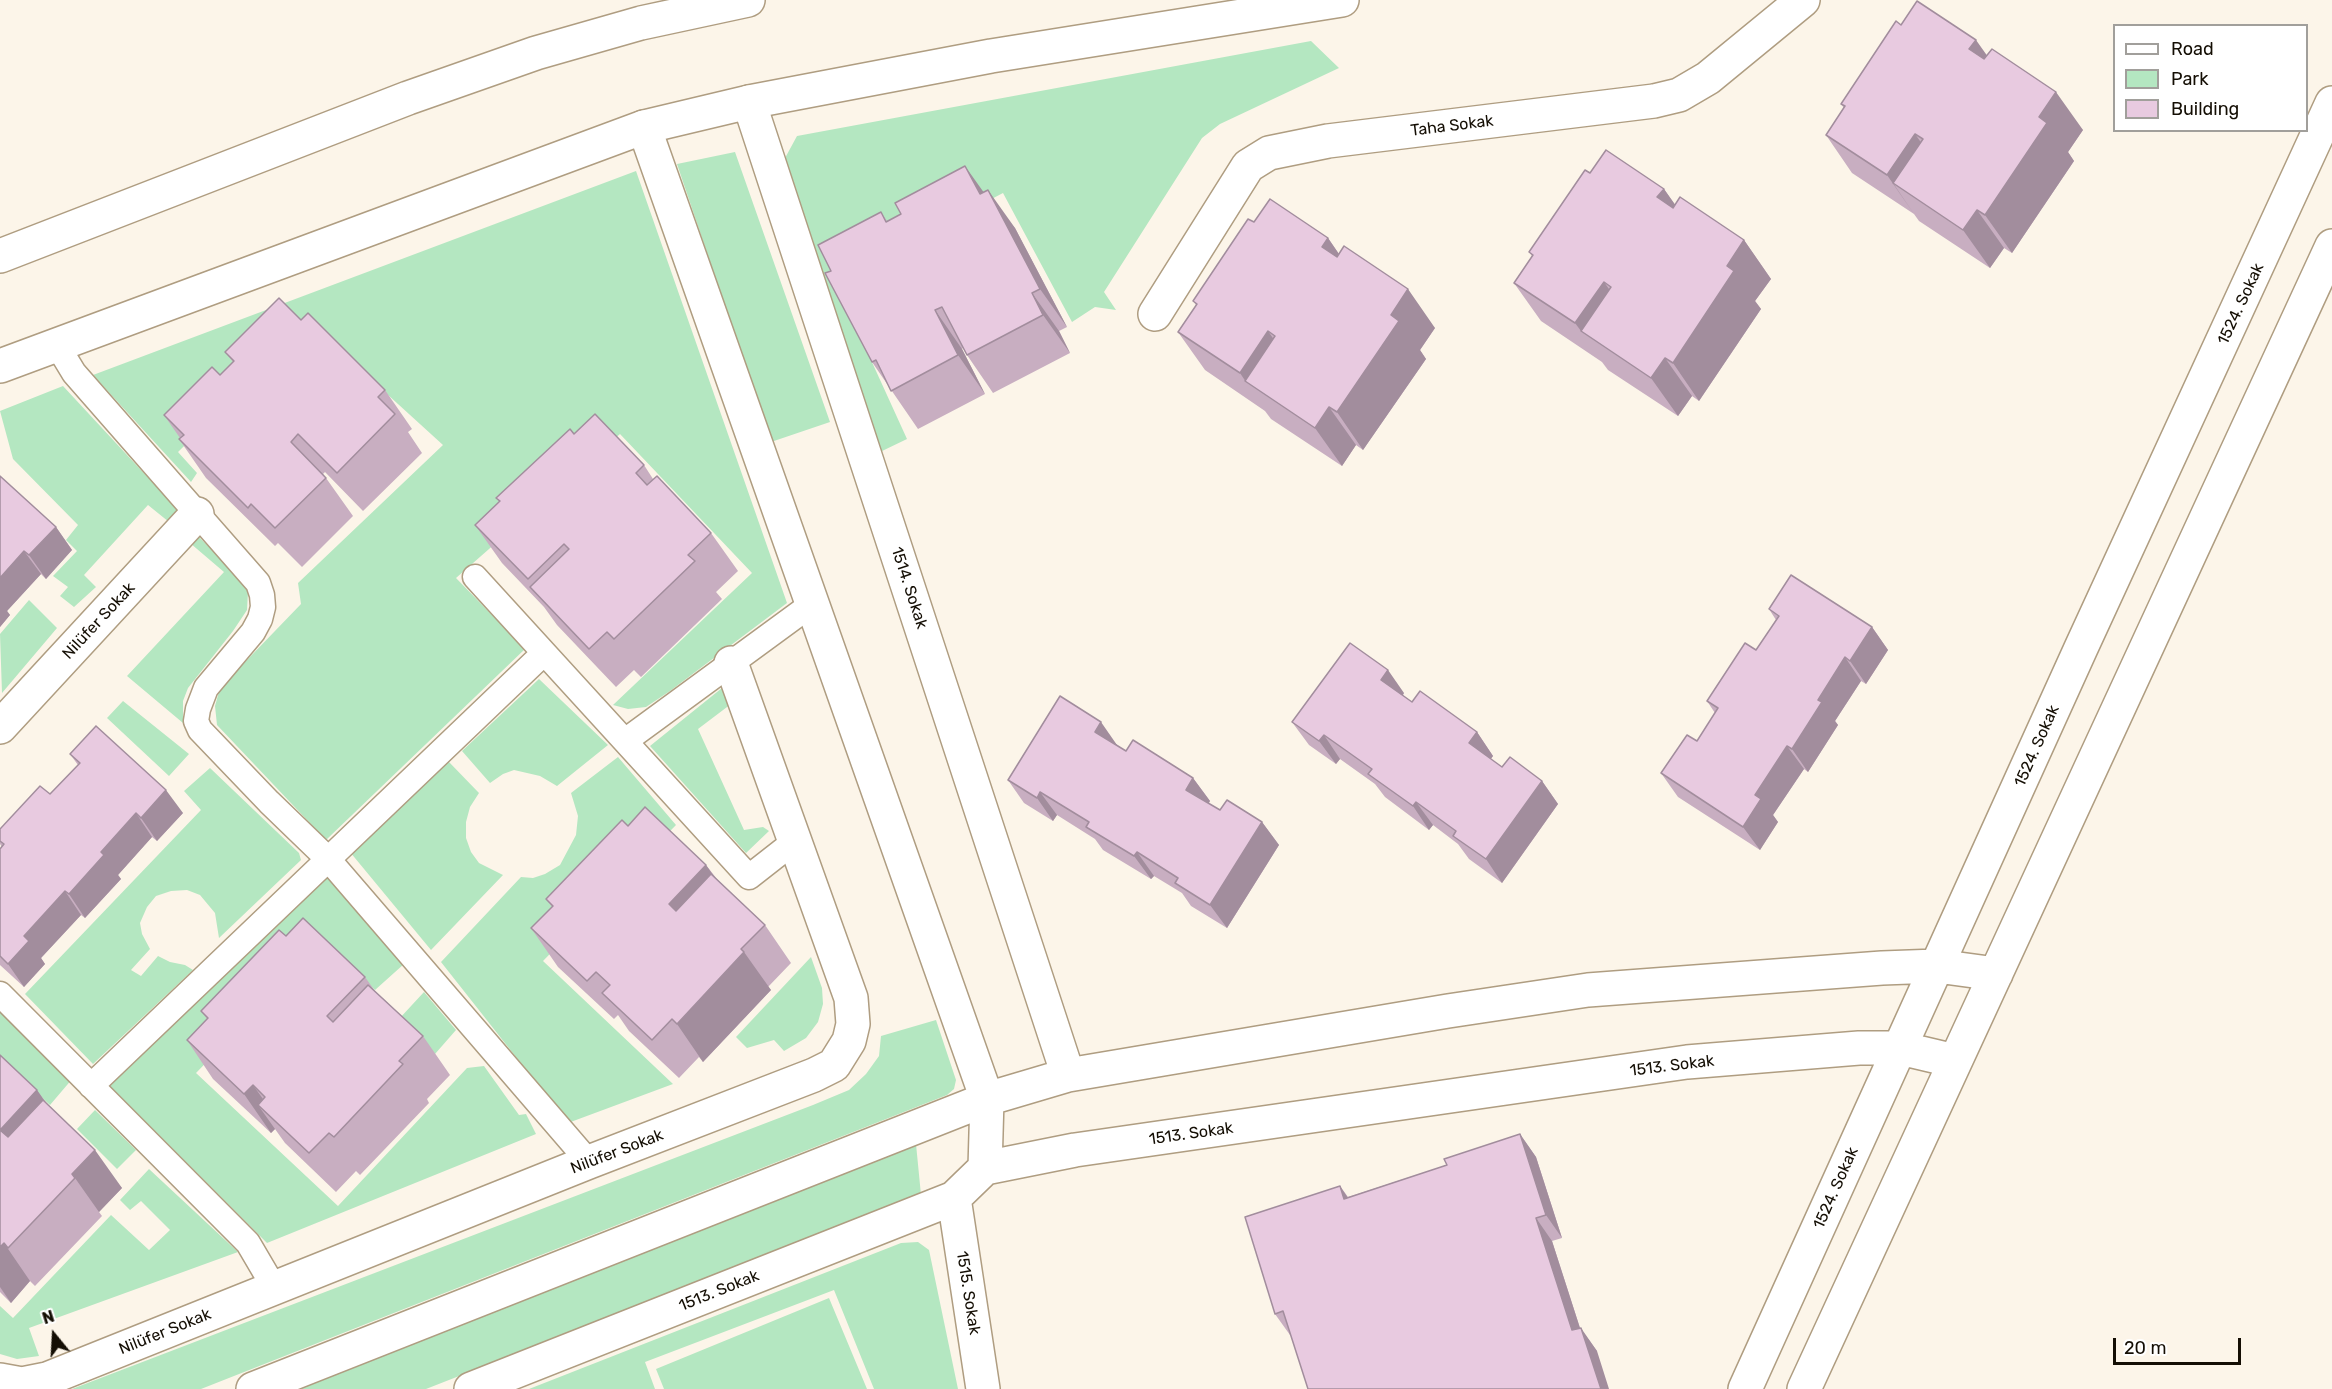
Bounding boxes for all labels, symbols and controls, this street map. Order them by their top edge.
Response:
legend [2113,24,2308,132]
text: Road [2171,38,2214,60]
text: Park [2171,68,2208,90]
text: Building [2171,98,2239,120]
street label: Taha Sokak [1409,111,1495,141]
street label: 1524. Sokak [2214,260,2268,348]
street label: 1514. Sokak [887,545,931,631]
street label: Nilüfer Sokak [59,579,139,663]
street label: 1524. Sokak [2010,702,2064,790]
street label: 1513. Sokak [1629,1051,1715,1081]
street label: 1513. Sokak [1148,1119,1234,1149]
street label: Nilüfer Sokak [568,1126,666,1178]
street label: 1524. Sokak [1809,1144,1863,1232]
street label: 1515. Sokak [952,1250,984,1336]
street label: 1513. Sokak [676,1266,762,1316]
north arrow [24,1305,84,1365]
street label: Nilüfer Sokak [116,1305,214,1359]
text: N [40,1307,57,1328]
scale bar [2116,1326,2244,1364]
text: 20 m [2124,1337,2166,1359]

